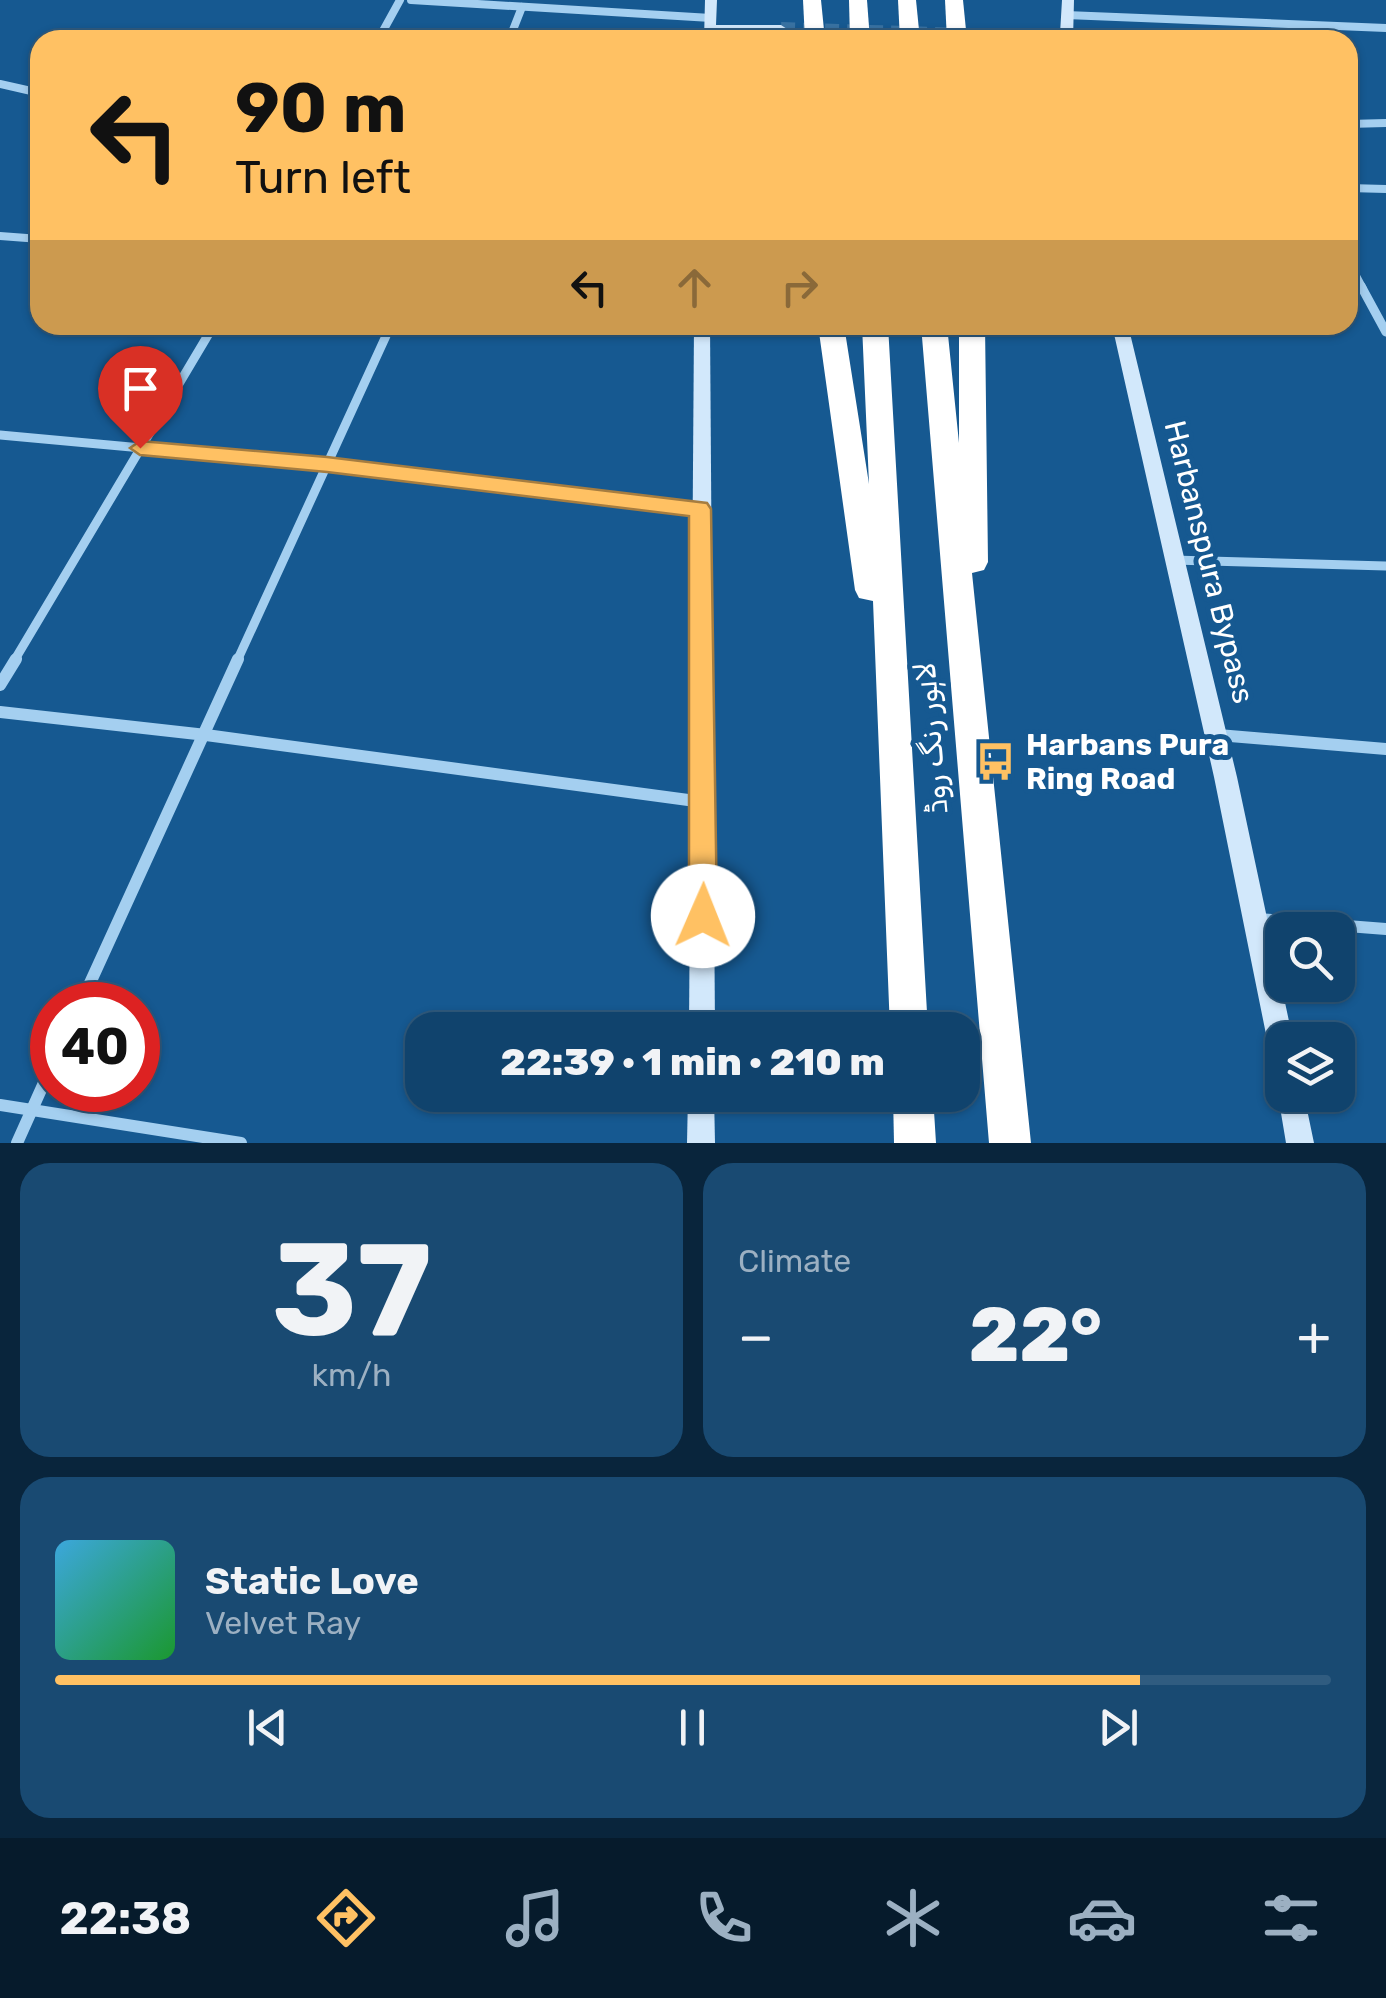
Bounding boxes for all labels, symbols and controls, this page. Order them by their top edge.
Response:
text: 90 m [235,67,407,150]
icon: left [70,70,200,200]
text: Turn left [235,151,411,204]
icon: left [562,260,617,315]
icon: ahead [667,260,722,315]
icon: right [772,260,827,315]
pin [98,346,183,449]
icon: arrive [113,361,168,416]
street label: Harbanspura Bypass [1156,417,1262,707]
street label: لاہور رنگ روڈ [906,660,957,816]
place label: Harbans Pura Ring Road [1026,727,1229,797]
bus stop icon: Harbans Pura Ring Road [975,741,1017,783]
position arrow [651,864,755,968]
map controls [1265,912,1355,1112]
button: search [1265,912,1355,1002]
speed limit sign: 40 [30,982,160,1112]
button: layers [1265,1022,1355,1112]
text: 22:39 · 1 min · 210 m [500,1039,885,1085]
text: 37 [271,1213,432,1368]
text: Climate [738,1242,851,1280]
text: 22° [969,1291,1102,1380]
text: − [738,1304,774,1369]
text: + [1297,1304,1331,1369]
text: km/h [312,1356,391,1394]
text: Static Love [205,1558,419,1604]
text: Velvet Ray [205,1604,361,1642]
icon: previous [240,1700,295,1755]
icon: pause [665,1700,720,1755]
icon: next [1091,1700,1146,1755]
icon: directions [311,1883,381,1953]
icon: music [500,1883,570,1953]
icon: phone [689,1883,759,1953]
icon: climate [878,1883,948,1953]
icon: car [1067,1883,1137,1953]
icon: filters [1256,1883,1326,1953]
text: 22:38 [60,1892,191,1945]

